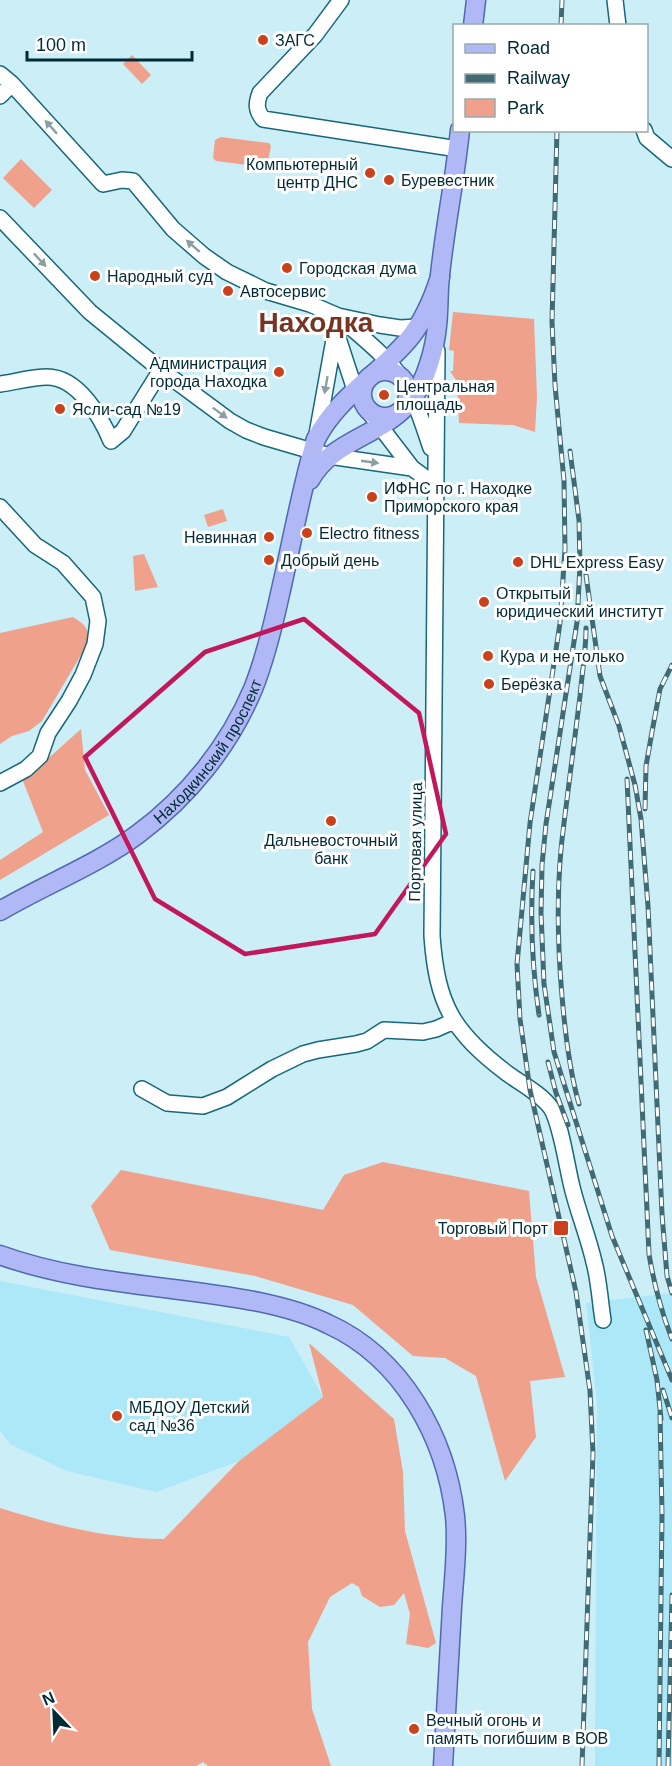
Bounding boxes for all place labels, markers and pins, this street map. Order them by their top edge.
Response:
place label: ЗАГС [275,32,315,49]
marker: ЗАГС [256,33,270,47]
place label: Компьютерный центр ДНС [246,156,358,191]
marker: Компьютерный центр ДНС [363,166,377,180]
place label: Буревестник [401,172,495,189]
marker: Буревестник [382,173,396,187]
place label: Городская дума [299,260,417,277]
marker: Городская дума [280,261,294,275]
place label: Народный суд [107,268,213,285]
marker: Народный суд [88,269,102,283]
place label: Автосервис [240,283,326,300]
marker: Автосервис [221,284,235,298]
place label: Администрация города Находка [149,355,267,390]
marker: Администрация города Находка [272,365,286,379]
place label: Центральная площадь [396,378,495,413]
marker: Центральная площадь [377,388,391,402]
place label: Ясли-сад №19 [72,401,181,418]
marker: Ясли-сад №19 [53,402,67,416]
place label: ИФНС по г. Находке Приморского края [384,480,532,515]
marker: ИФНС по г. Находке Приморского края [365,490,379,504]
place label: Electro fitness [319,525,419,542]
marker: Electro fitness [300,526,314,540]
place label: Невинная [184,529,257,546]
marker: Невинная [262,530,276,544]
place label: Добрый день [281,552,379,569]
marker: Добрый день [262,553,276,567]
place label: DHL Express Easy [530,554,664,571]
marker: DHL Express Easy [511,555,525,569]
place label: Открытый юридический институт [496,585,664,620]
marker: Открытый юридический институт [477,595,491,609]
place label: Кура и не только [500,648,624,665]
marker: Кура и не только [481,649,495,663]
place label: Берёзка [501,676,562,693]
marker: Берёзка [482,677,496,691]
marker: Дальневосточный банк [324,814,338,828]
place label: Дальневосточный банк [264,832,398,867]
marker: Торговый Порт [552,1219,570,1237]
place label: Торговый Порт [438,1220,549,1237]
place label: МБДОУ Детский сад №36 [129,1399,250,1434]
marker: МБДОУ Детский сад №36 [110,1409,124,1423]
place label: Вечный огонь и память погибшим в ВОВ [426,1712,608,1747]
marker: Вечный огонь и память погибшим в ВОВ [407,1722,421,1736]

